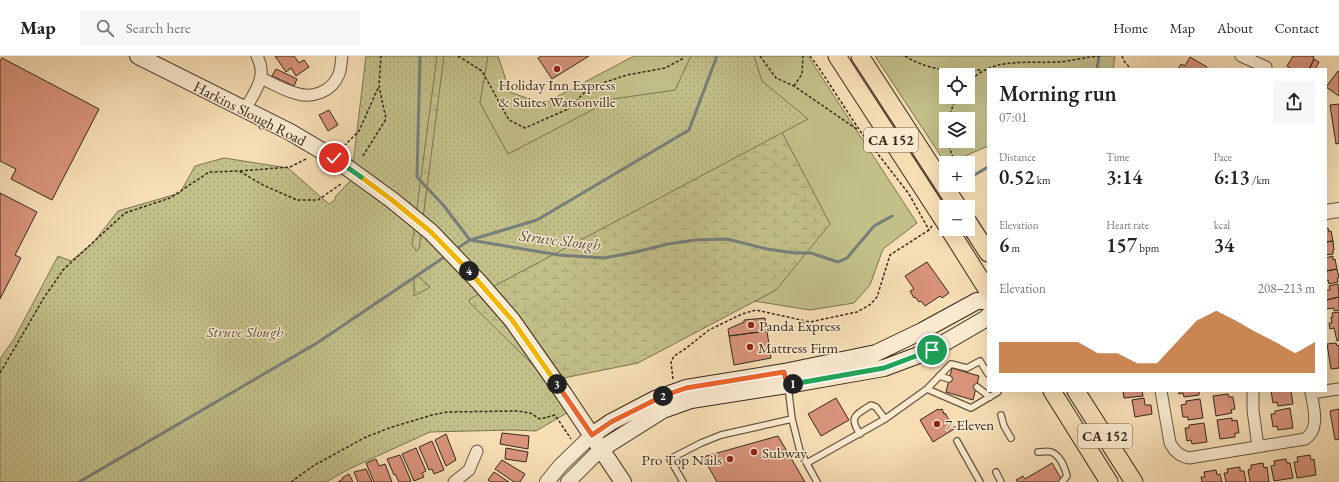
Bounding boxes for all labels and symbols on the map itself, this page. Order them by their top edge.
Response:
marker: Holiday Inn Express & Suites Watsonville [552,64,562,74]
place label: Holiday Inn Express & Suites Watsonville [498,75,616,111]
street label: Harkins Slough Road [190,76,310,150]
road number: CA 152 [864,128,918,152]
pin [317,141,351,175]
water label: Struve Slough [517,224,602,255]
pin: 4 [459,261,479,281]
place label: Panda Express [759,316,840,335]
marker: Panda Express [746,320,756,330]
park label: Struve Slough [206,322,284,341]
pin [915,333,949,367]
place label: Mattress Firm [758,338,839,357]
marker: Mattress Firm [745,342,755,352]
pin: 3 [547,374,567,394]
pin: 1 [783,374,803,394]
pin: 2 [653,386,673,406]
place label: 7-Eleven [945,415,994,434]
marker: 7-Eleven [932,419,942,429]
road number: CA 152 [1078,424,1132,448]
place label: Subway [762,443,807,462]
marker: Subway [749,447,759,457]
place label: Pro Top Nails [642,450,722,469]
marker: Pro Top Nails [725,454,735,464]

